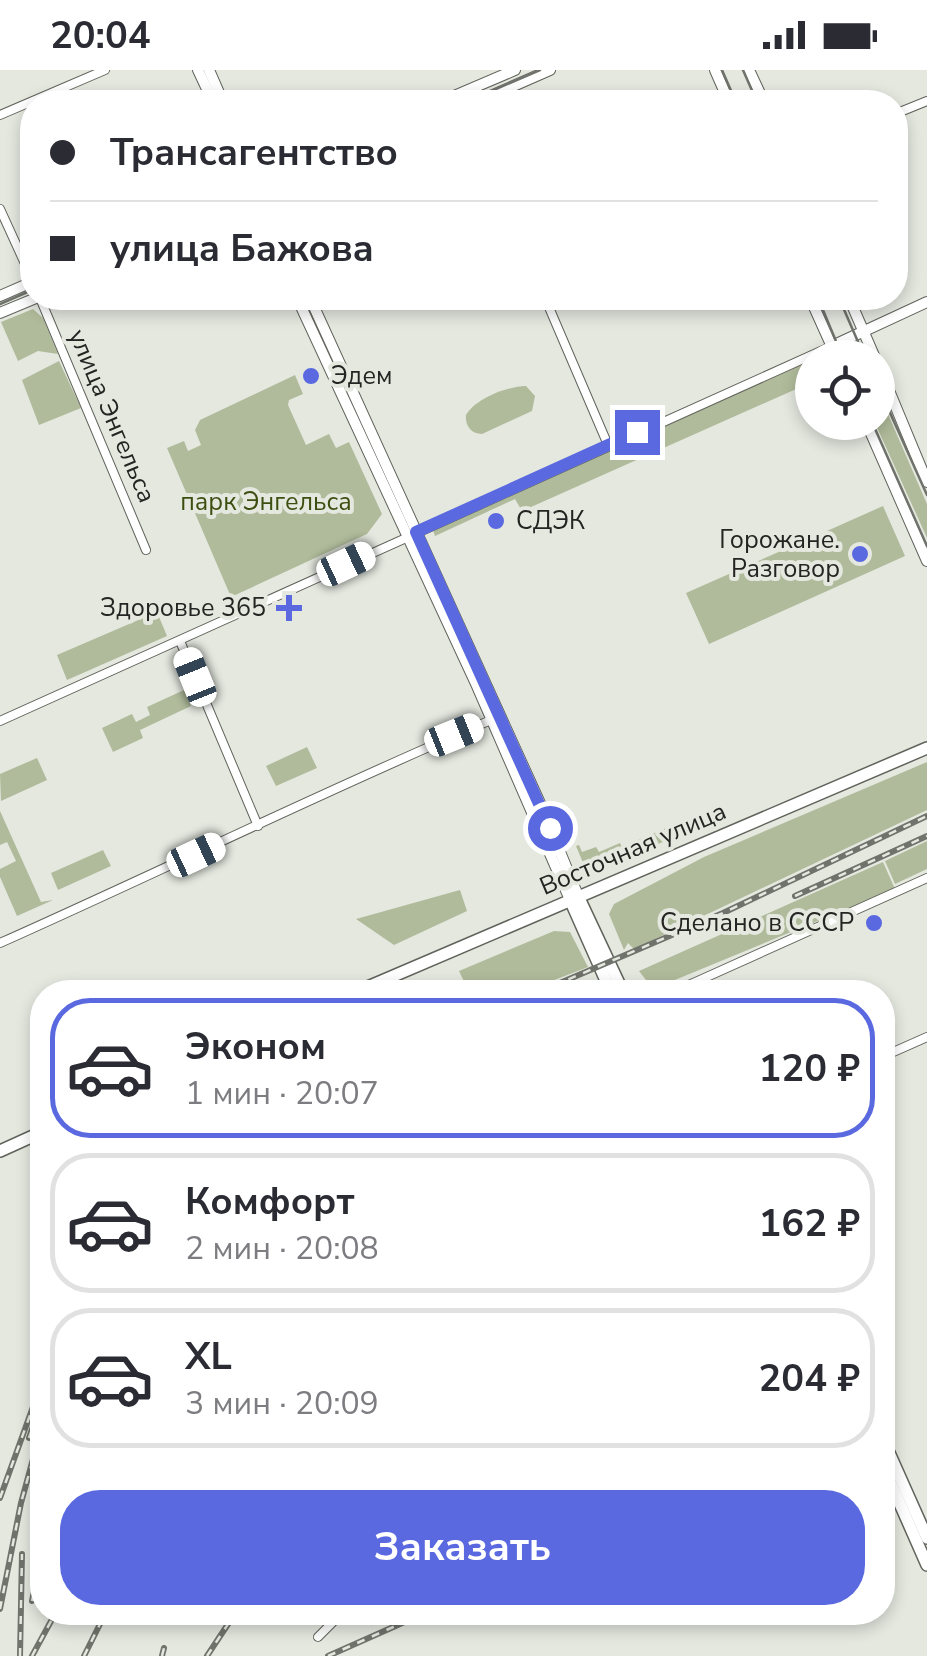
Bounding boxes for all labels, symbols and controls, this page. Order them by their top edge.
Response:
text: 20:04 [50,10,151,61]
text: Трансагентство [110,127,398,178]
text: улица Бажова [110,223,374,274]
street label: улица Энгельса [60,324,164,508]
map controls [795,340,895,440]
button: locate [795,340,895,440]
place label: Эдем [331,359,392,393]
marker: Эдем [300,365,322,387]
route end [615,410,660,455]
park label: парк Энгельса [180,485,352,519]
place label: СДЭК [516,504,585,538]
marker: СДЭК [485,510,507,532]
place label: Горожане. Разговор [719,523,840,586]
car [312,538,380,590]
marker: Горожане. Разговор [849,543,871,565]
place label: Здоровье 365 [100,591,266,625]
marker: Здоровье 365 [276,595,302,621]
car [170,644,220,710]
car [421,710,487,760]
street label: Восточная улица [534,794,732,904]
route start [528,806,573,851]
car [162,829,230,881]
place label: Сделано в СССР [660,906,854,940]
marker: Сделано в СССР [863,912,885,934]
text: Эконом [185,1021,326,1072]
icon: car [65,1023,155,1113]
text: 120 ₽ [759,1043,860,1094]
text: 1 мин · 20:07 [185,1072,379,1115]
text: Комфорт [185,1176,354,1227]
icon: car [65,1178,155,1268]
text: 162 ₽ [759,1198,860,1249]
text: 2 мин · 20:08 [185,1227,379,1270]
text: XL [185,1331,232,1382]
icon: car [65,1333,155,1423]
text: 204 ₽ [759,1353,860,1404]
text: 3 мин · 20:09 [185,1382,379,1425]
button: Заказать [60,1490,865,1605]

